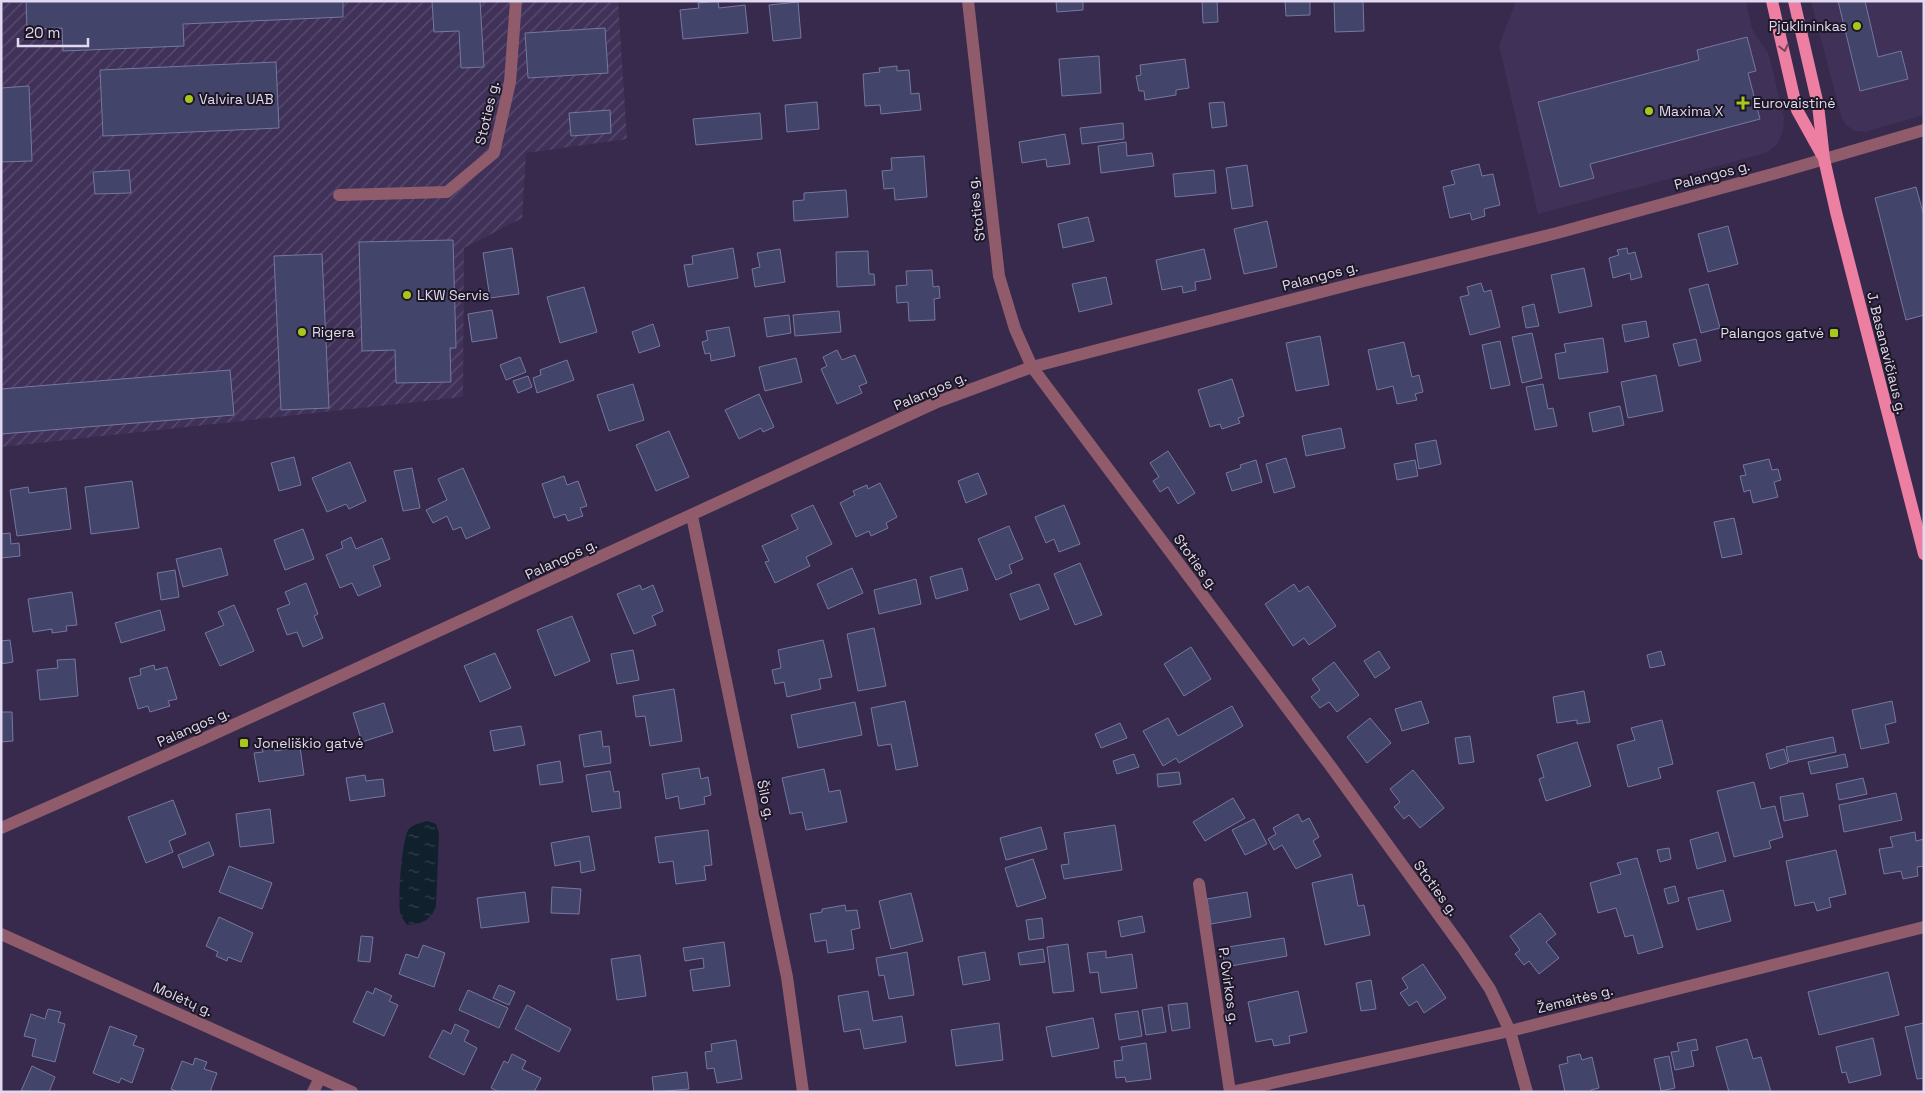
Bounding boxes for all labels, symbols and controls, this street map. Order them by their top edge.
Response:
scale bar [18,15,88,47]
place label: Pjūklininkas [1769,17,1847,35]
marker: Pjūklininkas [1851,20,1863,32]
text: 20 m [25,23,60,42]
one-way arrow [1778,44,1789,53]
street label: Stoties g. [471,79,503,147]
place label: Valvira UAB [199,90,274,108]
marker: Valvira UAB [183,93,195,105]
place label: Eurovaistinė [1753,94,1836,112]
marker: Eurovaistinė [1737,97,1749,109]
place label: Maxima X [1659,102,1724,120]
marker: Maxima X [1643,105,1655,117]
street label: Palangos g. [1672,156,1752,194]
street label: Stoties g. [963,176,989,242]
street label: Palangos g. [1280,257,1360,295]
place label: LKW Servis [417,286,489,304]
marker: LKW Servis [401,289,413,301]
street label: J. Basanavičiaus g. [1863,290,1911,416]
place label: Rigera [312,323,355,341]
place label: Palangos gatvė [1720,324,1824,342]
marker: Rigera [296,326,308,338]
marker: Palangos gatvė [1828,327,1840,339]
street label: Palangos g. [891,368,969,414]
street label: Stoties g. [1170,530,1222,594]
street label: Palangos g. [522,534,600,584]
street label: Palangos g. [154,703,232,751]
place label: Joneliškio gatvė [254,734,364,752]
marker: Joneliškio gatvė [238,737,250,749]
street label: Šilo g. [753,778,779,822]
street label: Stoties g. [1410,856,1462,920]
street label: P. Cvirkos g. [1215,946,1243,1026]
street label: Molėtų g. [150,978,216,1020]
street label: Žemaitės g. [1535,981,1615,1017]

